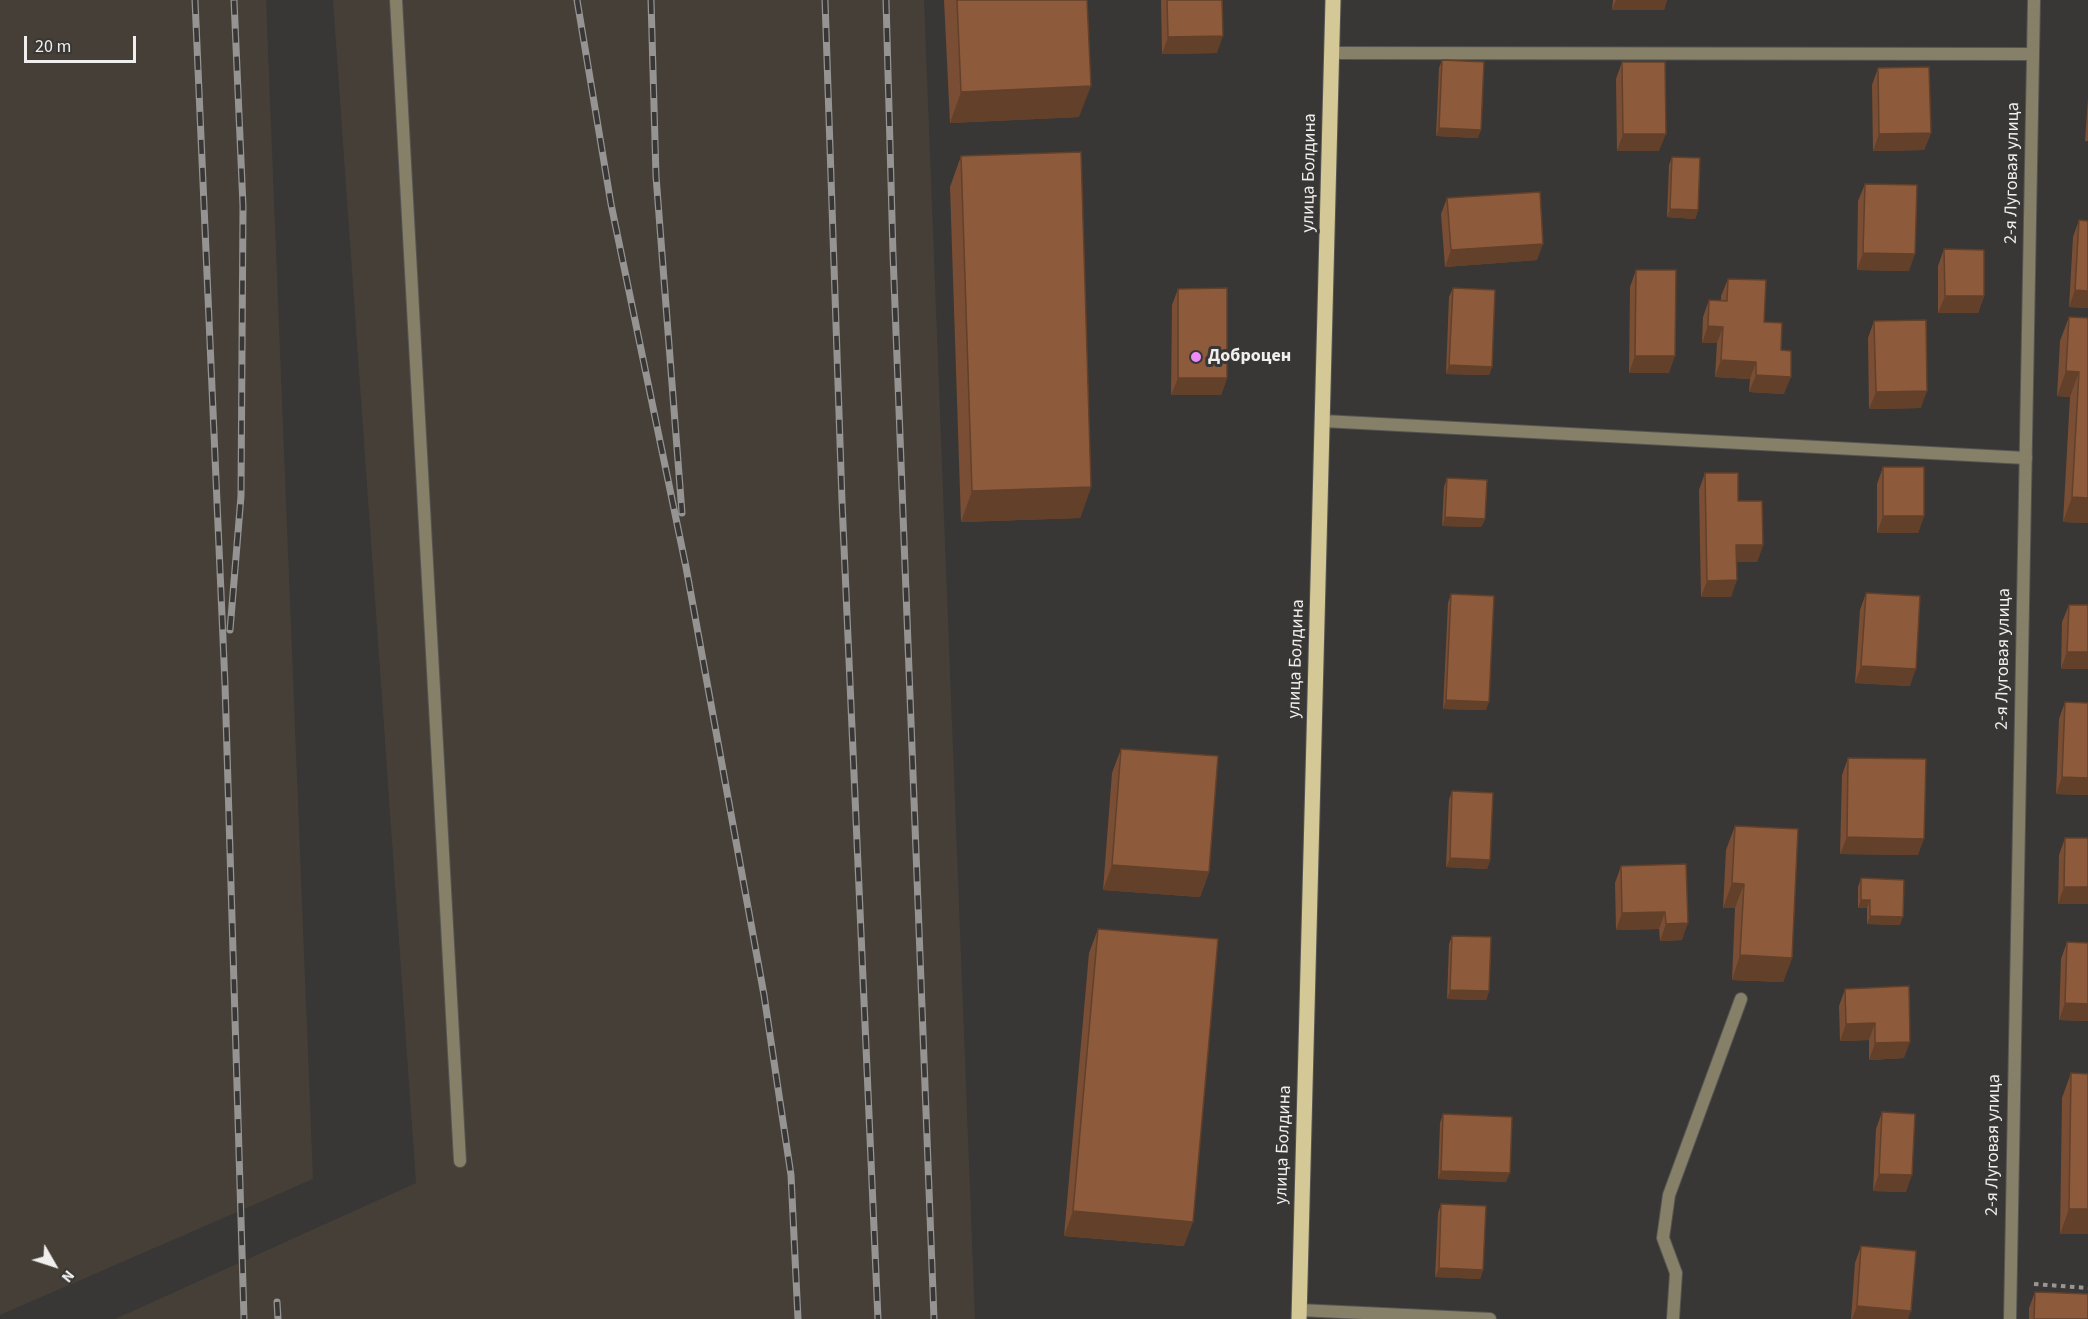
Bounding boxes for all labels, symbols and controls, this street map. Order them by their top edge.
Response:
scale bar [27,24,140,62]
text: 20 m [35,34,71,59]
street label: 2-я Луговая улица [2001,102,2025,244]
street label: улица Болдина [1298,113,1322,233]
place label: Доброцен [1208,346,1291,368]
marker: Доброцен [1189,350,1203,364]
street label: 2-я Луговая улица [1992,588,2016,730]
street label: улица Болдина [1284,599,1310,719]
street label: 2-я Луговая улица [1982,1074,2006,1216]
street label: улица Болдина [1271,1085,1297,1205]
north arrow [24,1235,84,1295]
text: N [56,1265,80,1287]

